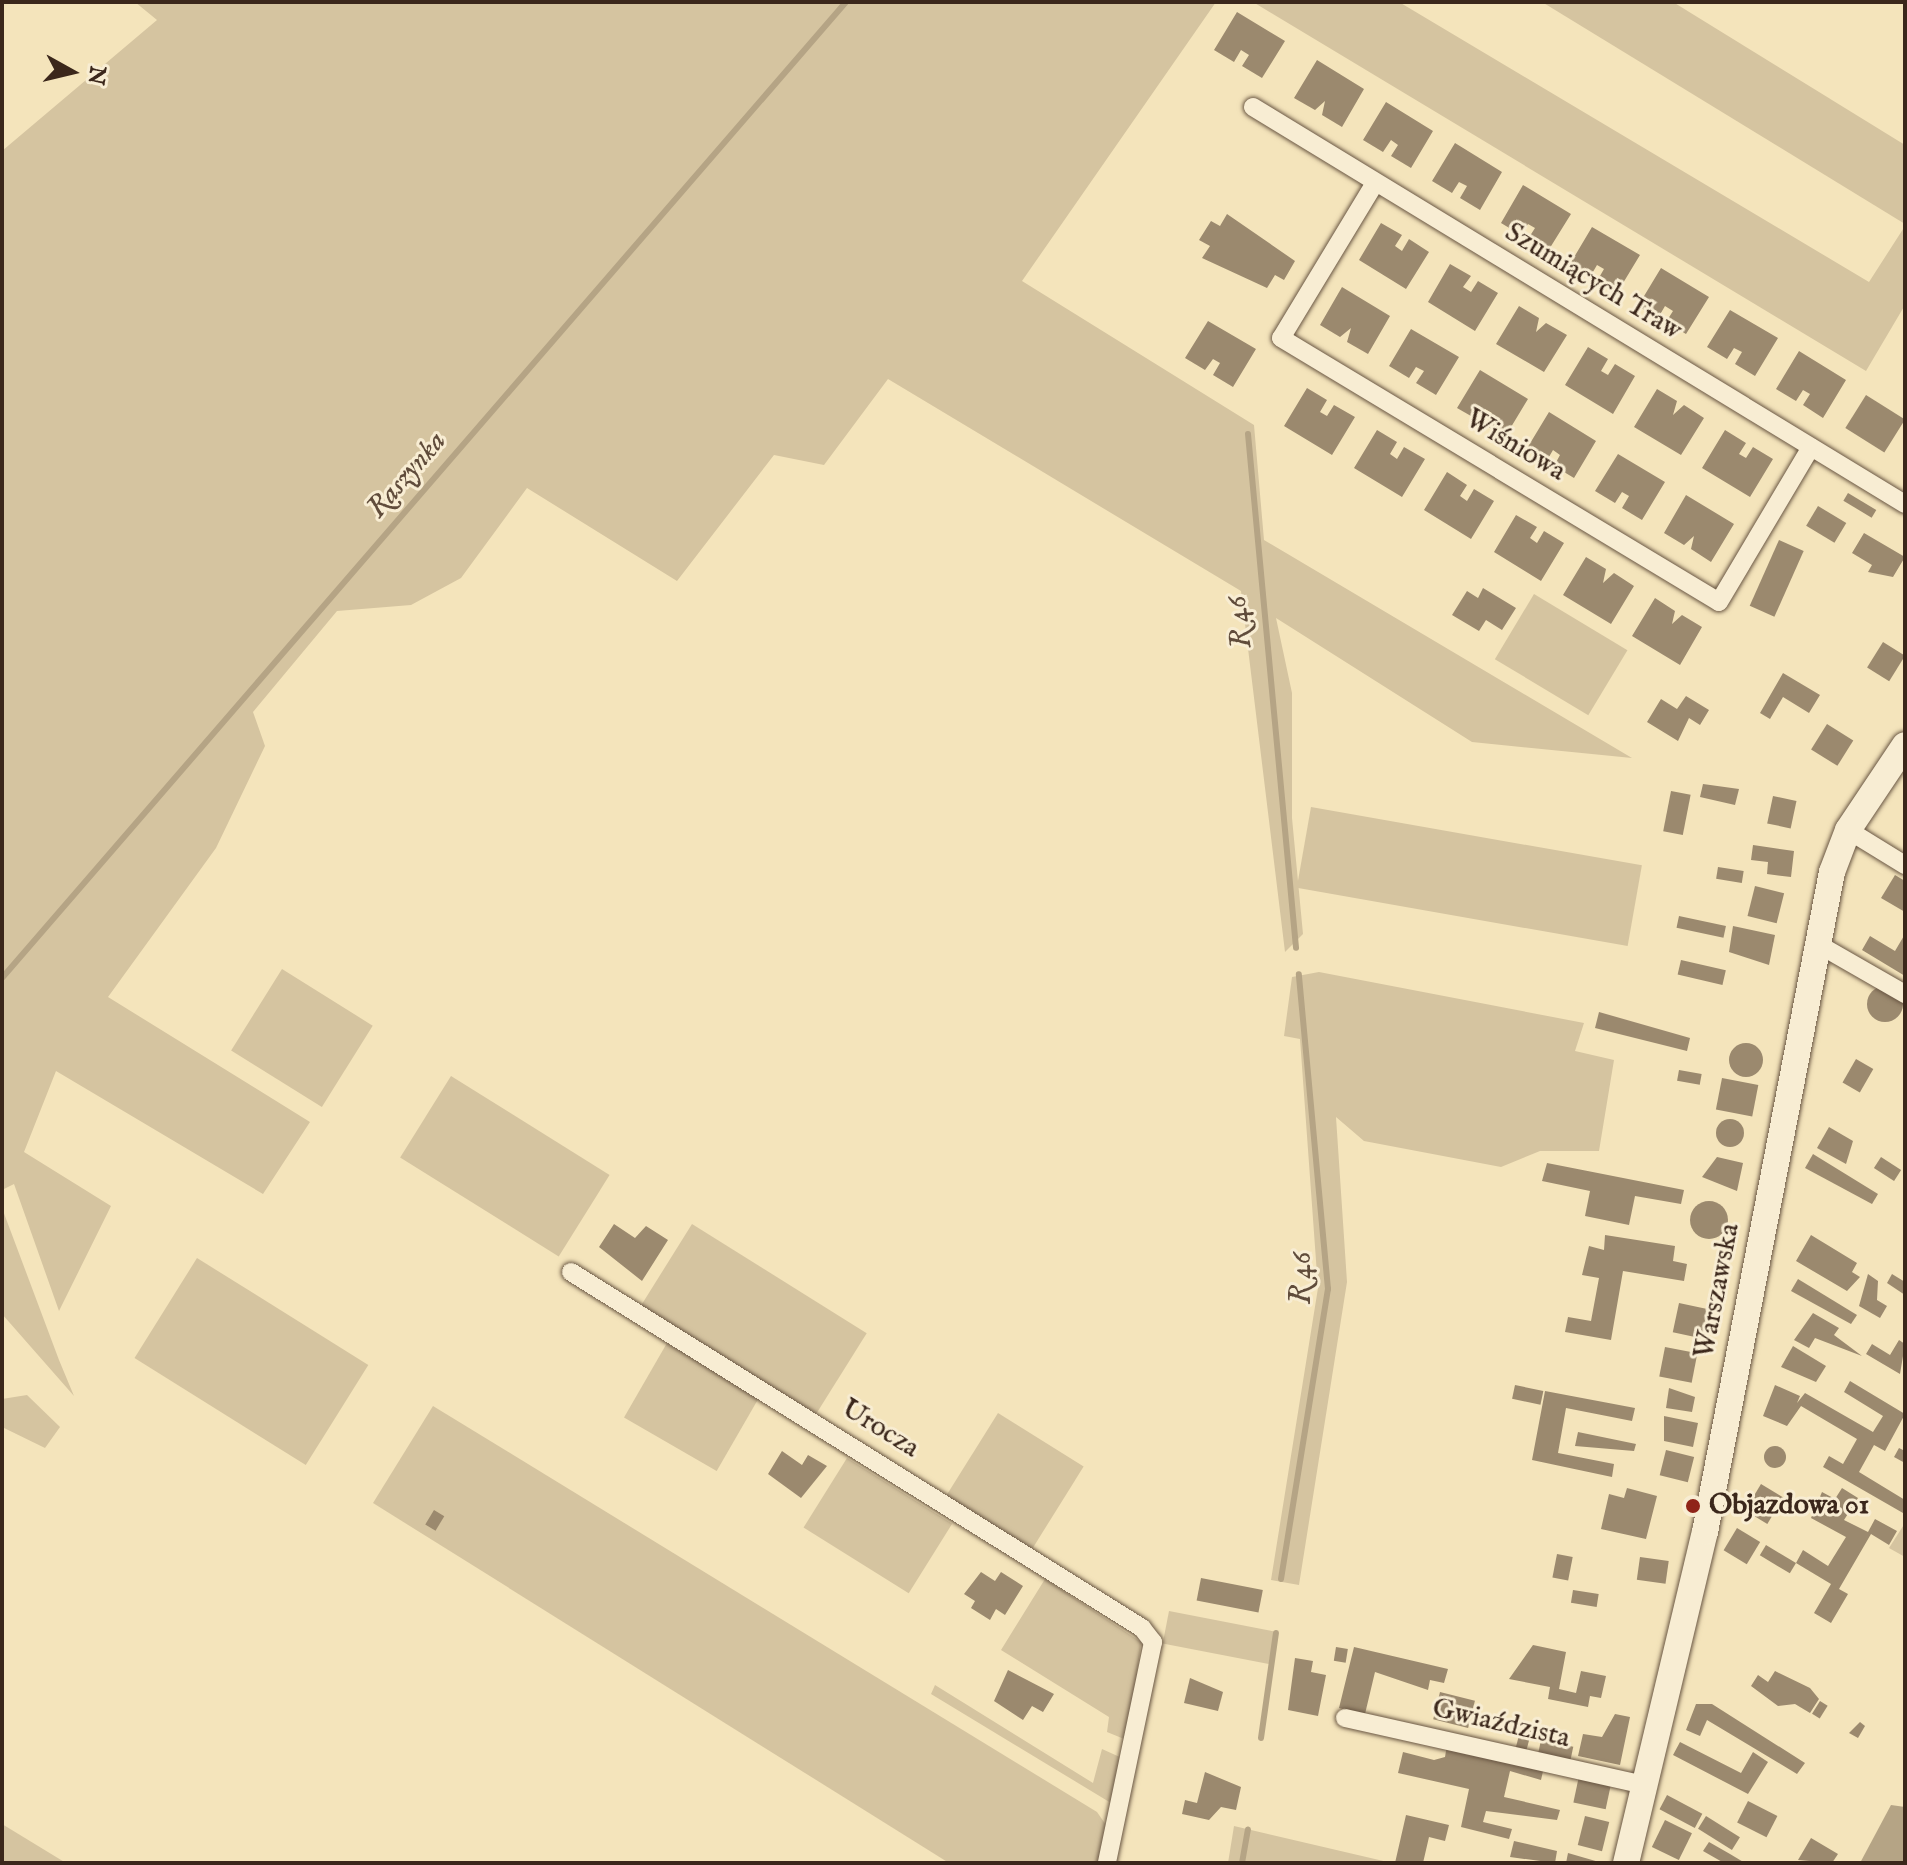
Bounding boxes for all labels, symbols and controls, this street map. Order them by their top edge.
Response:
north arrow [32,32,112,112]
text: N [81,64,111,87]
street label: Szumiących Traw [1499,216,1687,348]
street label: Wiśniowa [1459,403,1571,489]
water label: Raszynka [359,424,455,526]
water label: R 46 [1219,594,1261,650]
street label: Warszawska [1688,1220,1748,1362]
water label: R 46 [1284,1251,1320,1305]
street label: Urocza [835,1392,925,1466]
place label: Objazdowa 01 [1709,1489,1869,1523]
marker: Objazdowa 01 [1684,1497,1702,1515]
street label: Gwiaździsta [1429,1692,1573,1756]

